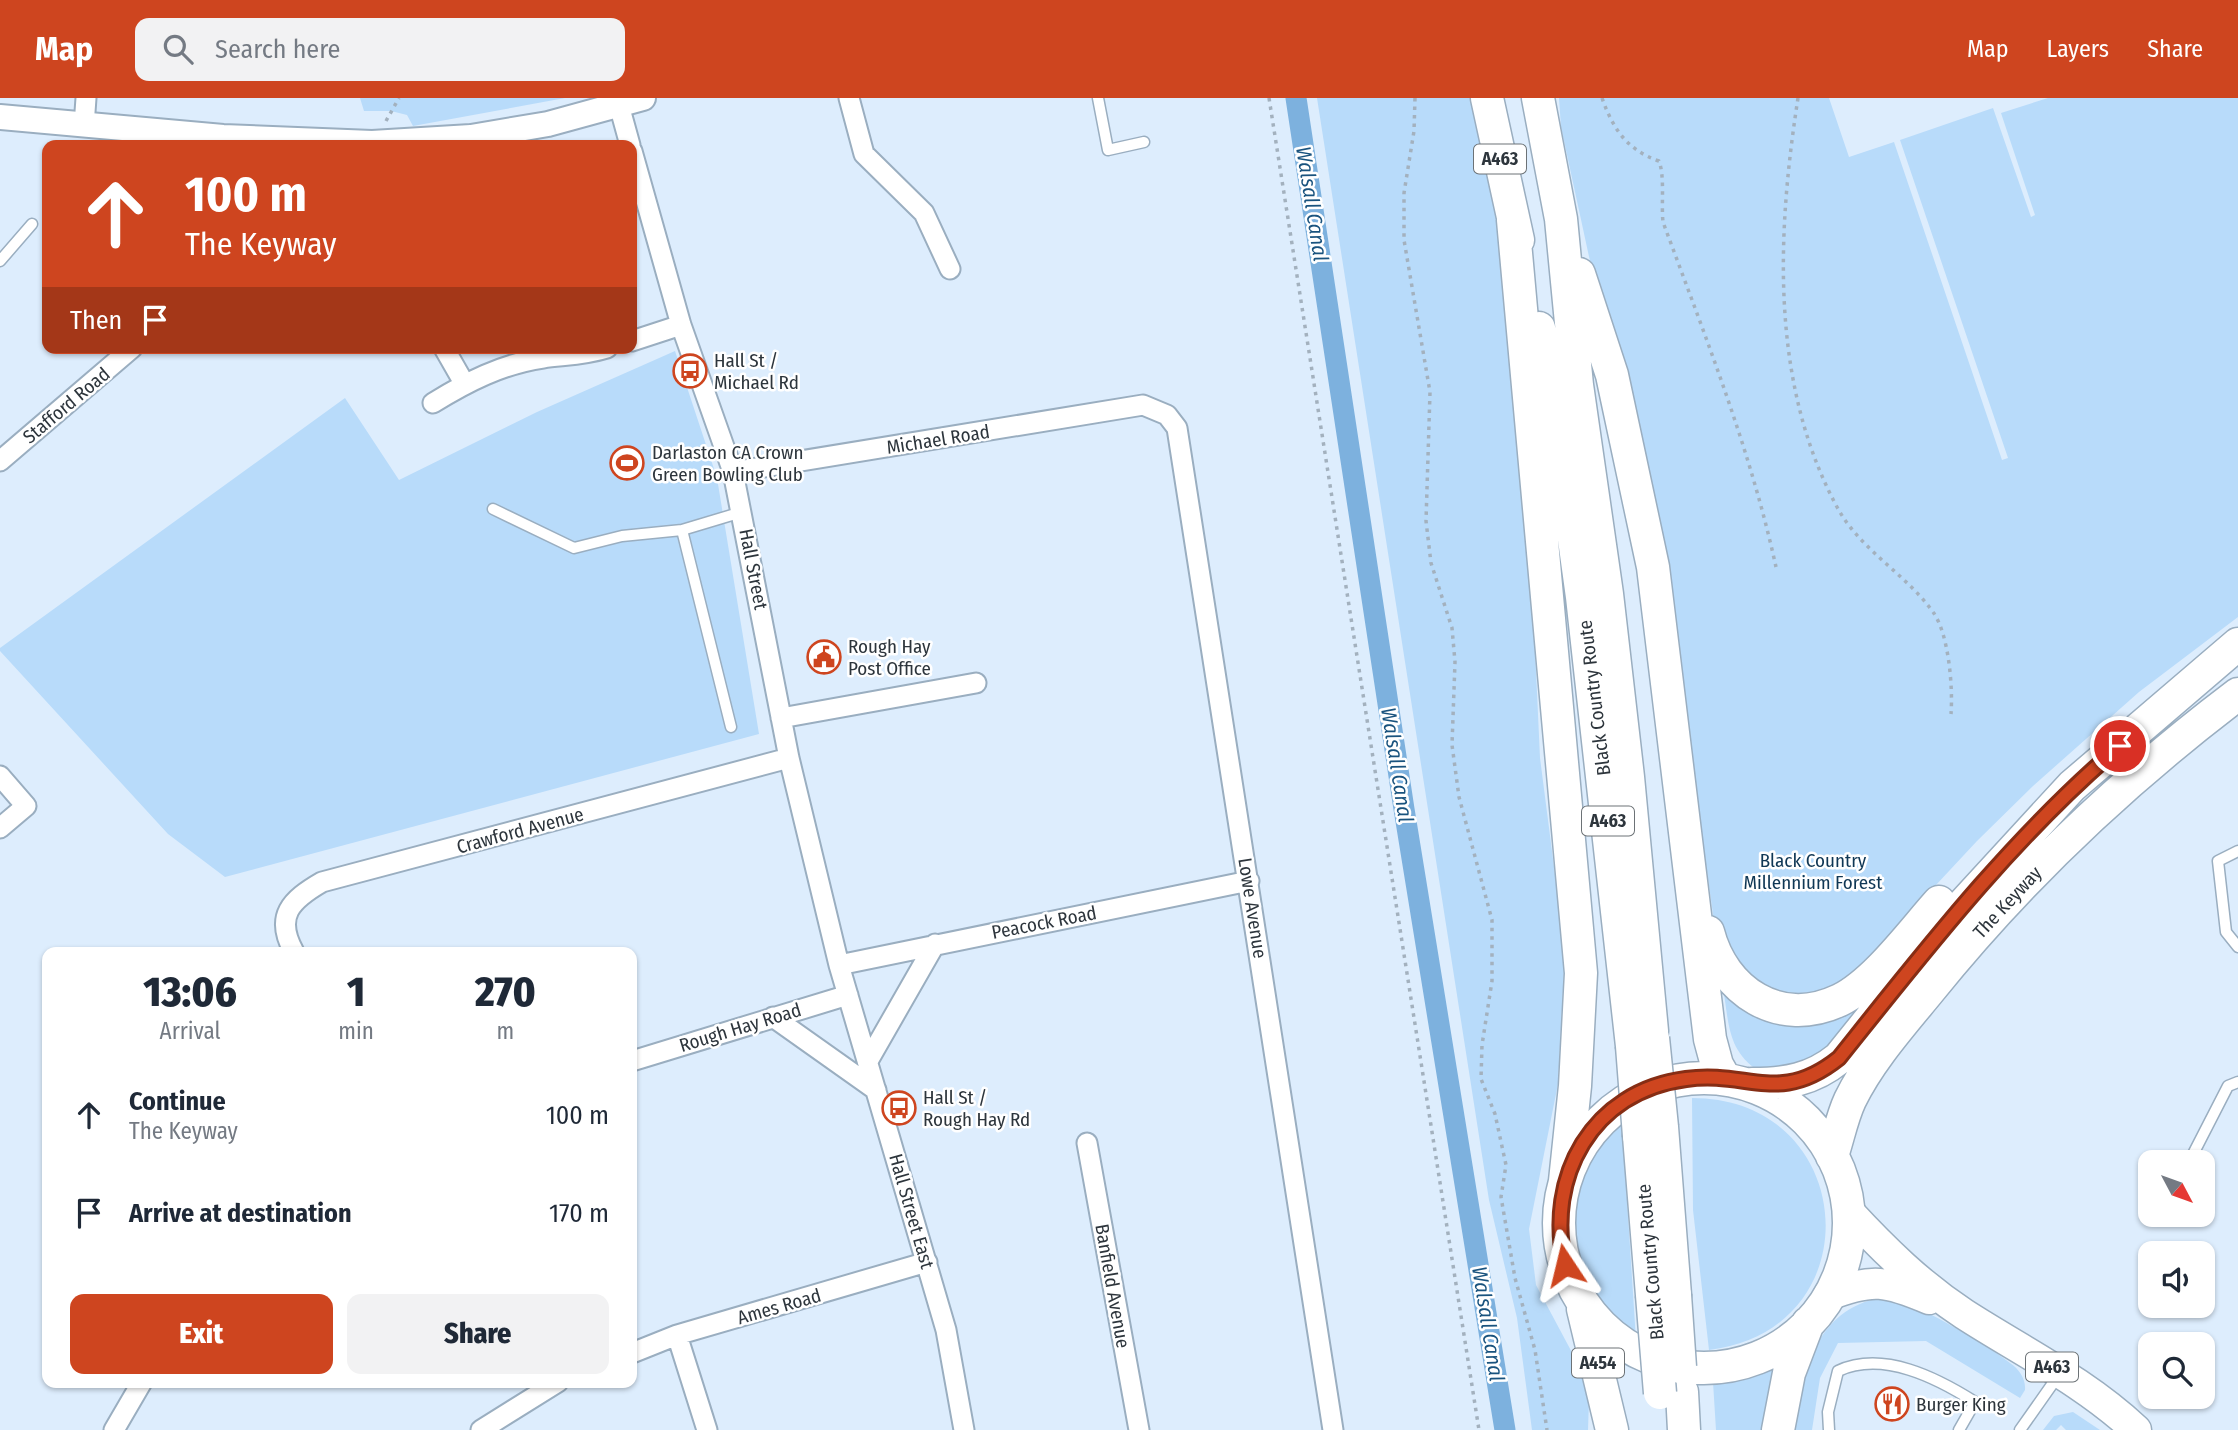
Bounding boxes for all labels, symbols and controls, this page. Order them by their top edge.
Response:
search box [135,18,625,81]
text: Map [35,29,93,69]
icon: search [159,30,197,68]
text: Search here [215,34,340,65]
text: Map [1967,35,2009,63]
text: Layers [2047,35,2109,63]
text: Share [2147,35,2203,63]
road number: A463 [1474,144,1526,174]
water label: Walsall Canal [1290,145,1334,263]
text: 100 m [185,165,307,224]
icon: ahead [70,168,161,259]
text: The Keyway [185,225,336,263]
icon: arrive [136,301,174,339]
text: Then [70,305,122,336]
place label: Hall St / Michael Rd [714,349,799,394]
bus stop icon: Hall St / Michael Rd [671,352,709,390]
street label: Stafford Road [18,362,114,448]
street label: Michael Road [885,420,991,459]
place label: Darlaston CA Crown Green Bowling Club [652,441,803,486]
sports icon: Darlaston CA Crown Green Bowling Club [608,444,646,482]
street label: Hall Street [734,527,773,612]
street label: Black Country Route [1574,619,1615,777]
place label: Rough Hay Post Office [848,635,931,680]
public building icon: Rough Hay Post Office [805,638,843,676]
water label: Walsall Canal [1375,706,1419,824]
pin [2090,716,2150,776]
icon: arrive [2101,727,2139,765]
street label: Crawford Avenue [454,802,586,858]
road number: A463 [1582,806,1634,836]
park label: Black Country Millennium Forest [1744,849,1883,894]
street label: Lowe Avenue [1233,856,1272,960]
street label: The Keyway [1968,861,2047,943]
street label: Peacock Road [990,901,1099,944]
text: 13:06 [143,967,237,1017]
text: 1 [347,967,365,1017]
text: 270 [475,967,536,1017]
street label: Rough Hay Road [676,998,804,1057]
text: Arrival [160,1017,221,1045]
text: min [338,1017,374,1045]
text: m [497,1017,514,1045]
text: Continue [129,1086,226,1117]
place label: Hall St / Rough Hay Rd [923,1086,1030,1131]
bus stop icon: Hall St / Rough Hay Rd [880,1089,918,1127]
icon: ahead [70,1096,108,1134]
text: 100 m [546,1100,609,1131]
text: The Keyway [129,1117,238,1145]
north arrow [2138,1150,2216,1227]
map controls [2138,1150,2215,1409]
street label: Hall Street East [884,1151,939,1272]
street label: Black Country Route [1632,1183,1669,1341]
icon: arrive [70,1194,108,1232]
text: Arrive at destination [129,1198,352,1229]
text: 170 m [549,1198,609,1229]
street label: Banfield Avenue [1090,1222,1135,1350]
position arrow [1528,1228,1602,1302]
button: sound [2138,1241,2215,1318]
water label: Walsall Canal [1466,1265,1510,1383]
street label: Ames Road [735,1284,824,1329]
button: Exit [70,1294,333,1374]
button: Share [347,1294,609,1374]
button: search [2138,1332,2215,1409]
road number: A454 [1572,1348,1624,1378]
road number: A463 [2026,1352,2078,1382]
restaurant icon: Burger King [1873,1385,1911,1423]
place label: Burger King [1916,1393,2006,1416]

